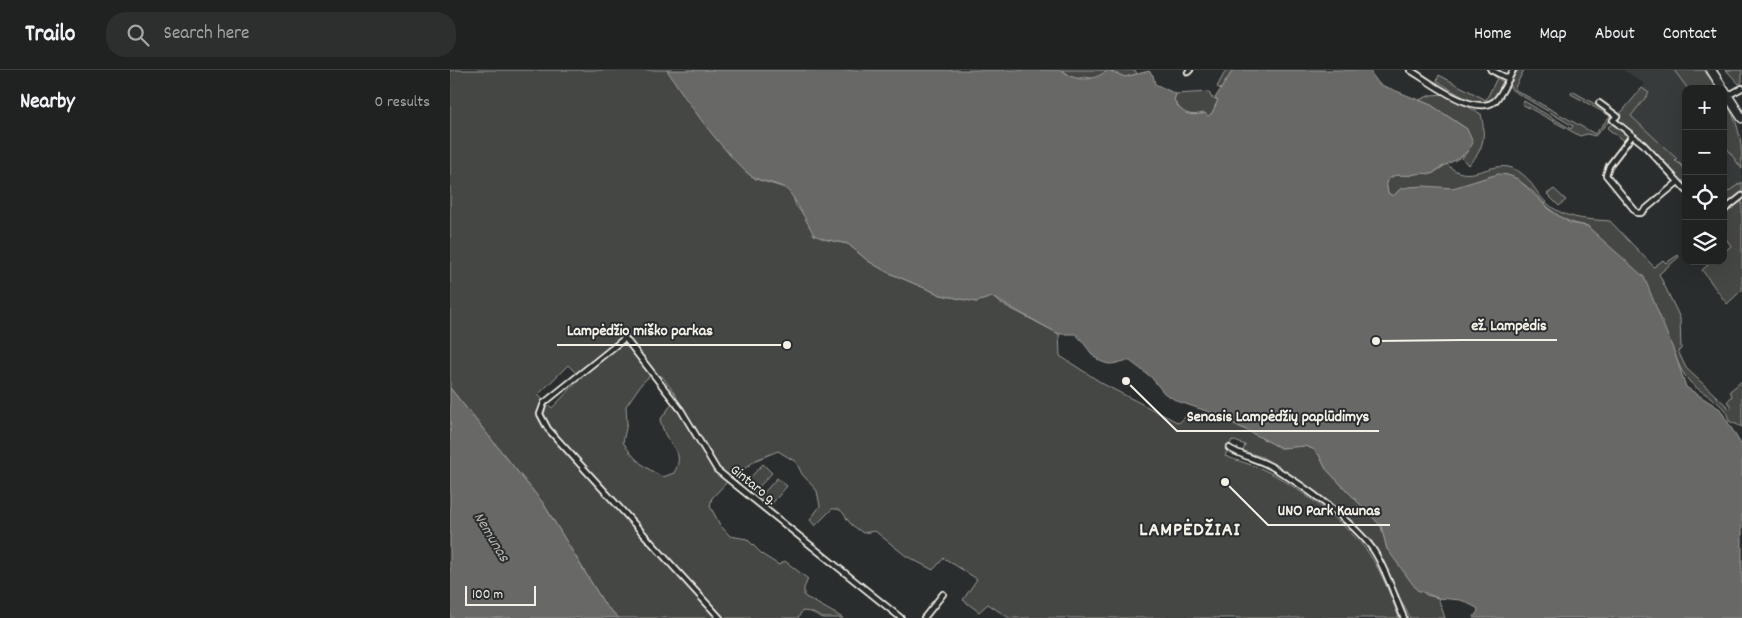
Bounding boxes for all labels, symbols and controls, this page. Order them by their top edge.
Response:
search box [106,12,456,57]
text: Trailo [25,18,76,52]
icon: search [124,21,152,49]
text: Search here [164,21,249,48]
text: Home [1474,22,1511,47]
text: Map [1539,22,1567,47]
text: About [1595,22,1635,47]
text: Contact [1663,22,1717,47]
map controls [1682,85,1727,265]
button: + [1682,85,1727,130]
text: Nearby [20,88,75,118]
text: 0 results [375,91,430,114]
button: − [1682,130,1727,175]
button: locate [1682,175,1727,220]
button: layers [1682,220,1727,265]
callout: ež. Lampėdis [1462,309,1557,340]
callout: Lampėdžio miško parkas [557,314,722,345]
text: ež. Lampėdis [1471,315,1547,338]
text: Lampėdžio miško parkas [567,320,713,343]
callout: Senasis Lampėdžių paplūdimys [1177,400,1379,431]
text: Senasis Lampėdžių paplūdimys [1187,406,1370,429]
street label: Gintaro g. [725,460,781,511]
callout: UNO Park Kaunas [1268,494,1390,525]
text: UNO Park Kaunas [1278,500,1381,523]
water label: Nemunas [467,508,515,568]
district label: LAMPĖDŽIAI [1139,517,1241,545]
scale bar [465,583,536,606]
text: 100 m [472,585,503,605]

